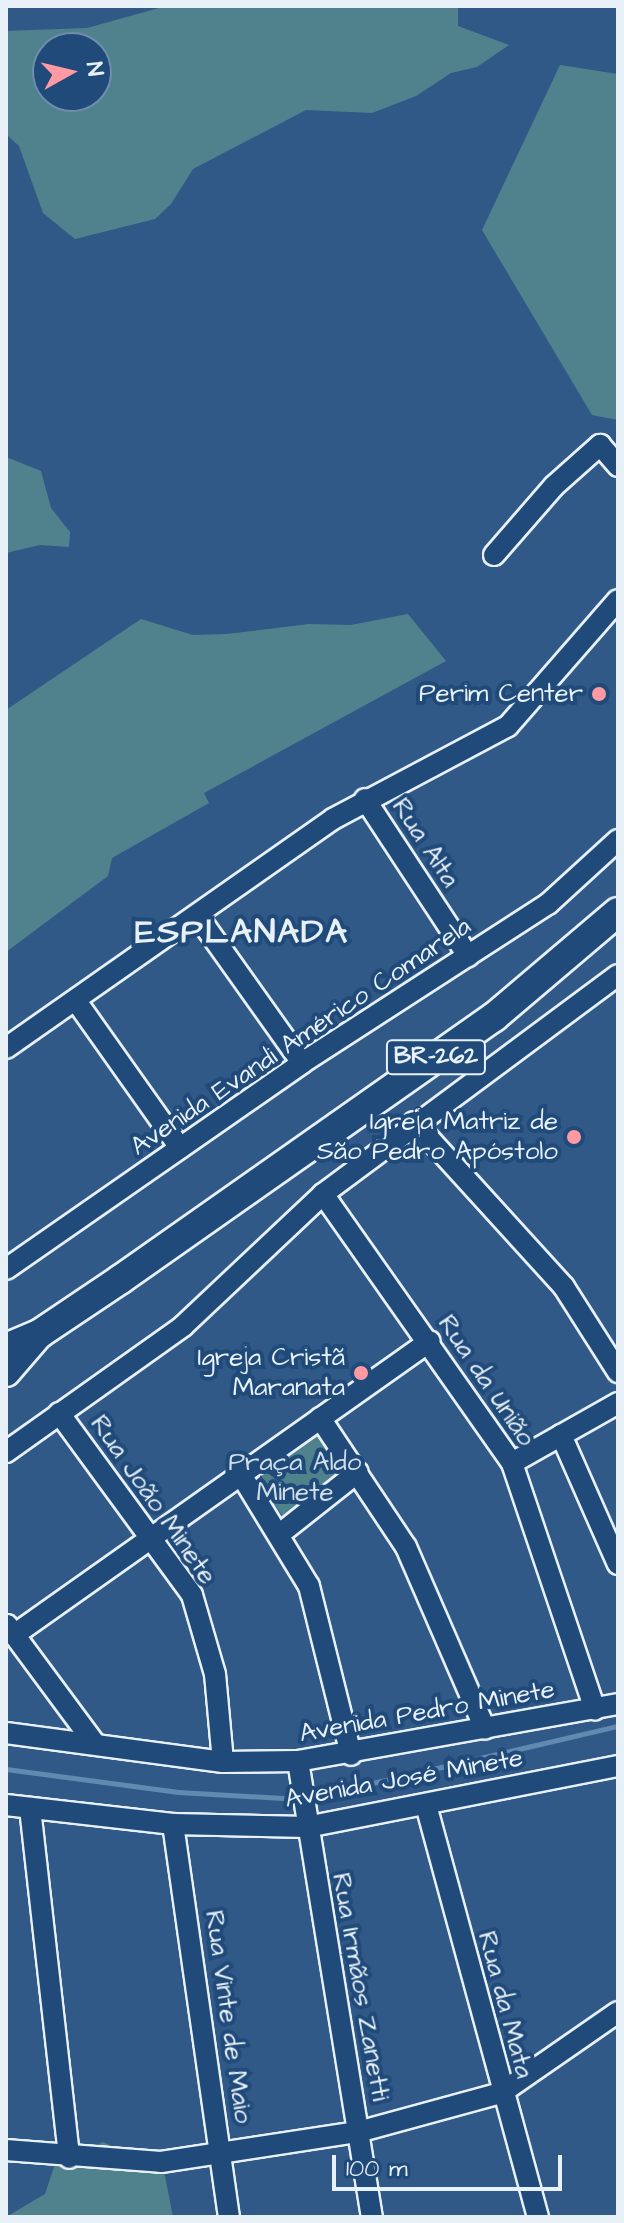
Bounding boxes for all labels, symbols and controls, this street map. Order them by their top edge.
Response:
north arrow [32,32,112,112]
text: N [78,60,111,78]
place label: Perim Center [419,678,583,710]
marker: Perim Center [590,685,608,703]
street label: Rua Alta [385,793,465,893]
street label: Avenida Evandi Américo Comarela [125,911,477,1163]
district label: ESPLANADA [135,913,349,953]
road number: BR-262 [384,1037,488,1077]
place label: Igreja Matriz de São Pedro Apóstolo [317,1106,558,1168]
marker: Igreja Matriz de São Pedro Apóstolo [565,1128,583,1146]
street label: Rua da União [431,1309,541,1453]
place label: Igreja Cristã Maranata [198,1342,345,1404]
marker: Igreja Cristã Maranata [352,1364,370,1382]
street label: Rua João Minete [83,1410,223,1590]
park label: Praça Aldo Minete [229,1447,361,1508]
street label: Avenida Pedro Minete [297,1674,557,1750]
street label: Avenida José Minete [283,1743,525,1815]
street label: Rua Irmãos Zanetti [325,1871,395,2103]
street label: Rua Vinte de Maio [198,1909,258,2125]
street label: Rua da Mata [470,1928,540,2082]
scale bar [336,2139,566,2189]
text: 100 m [346,2152,408,2186]

